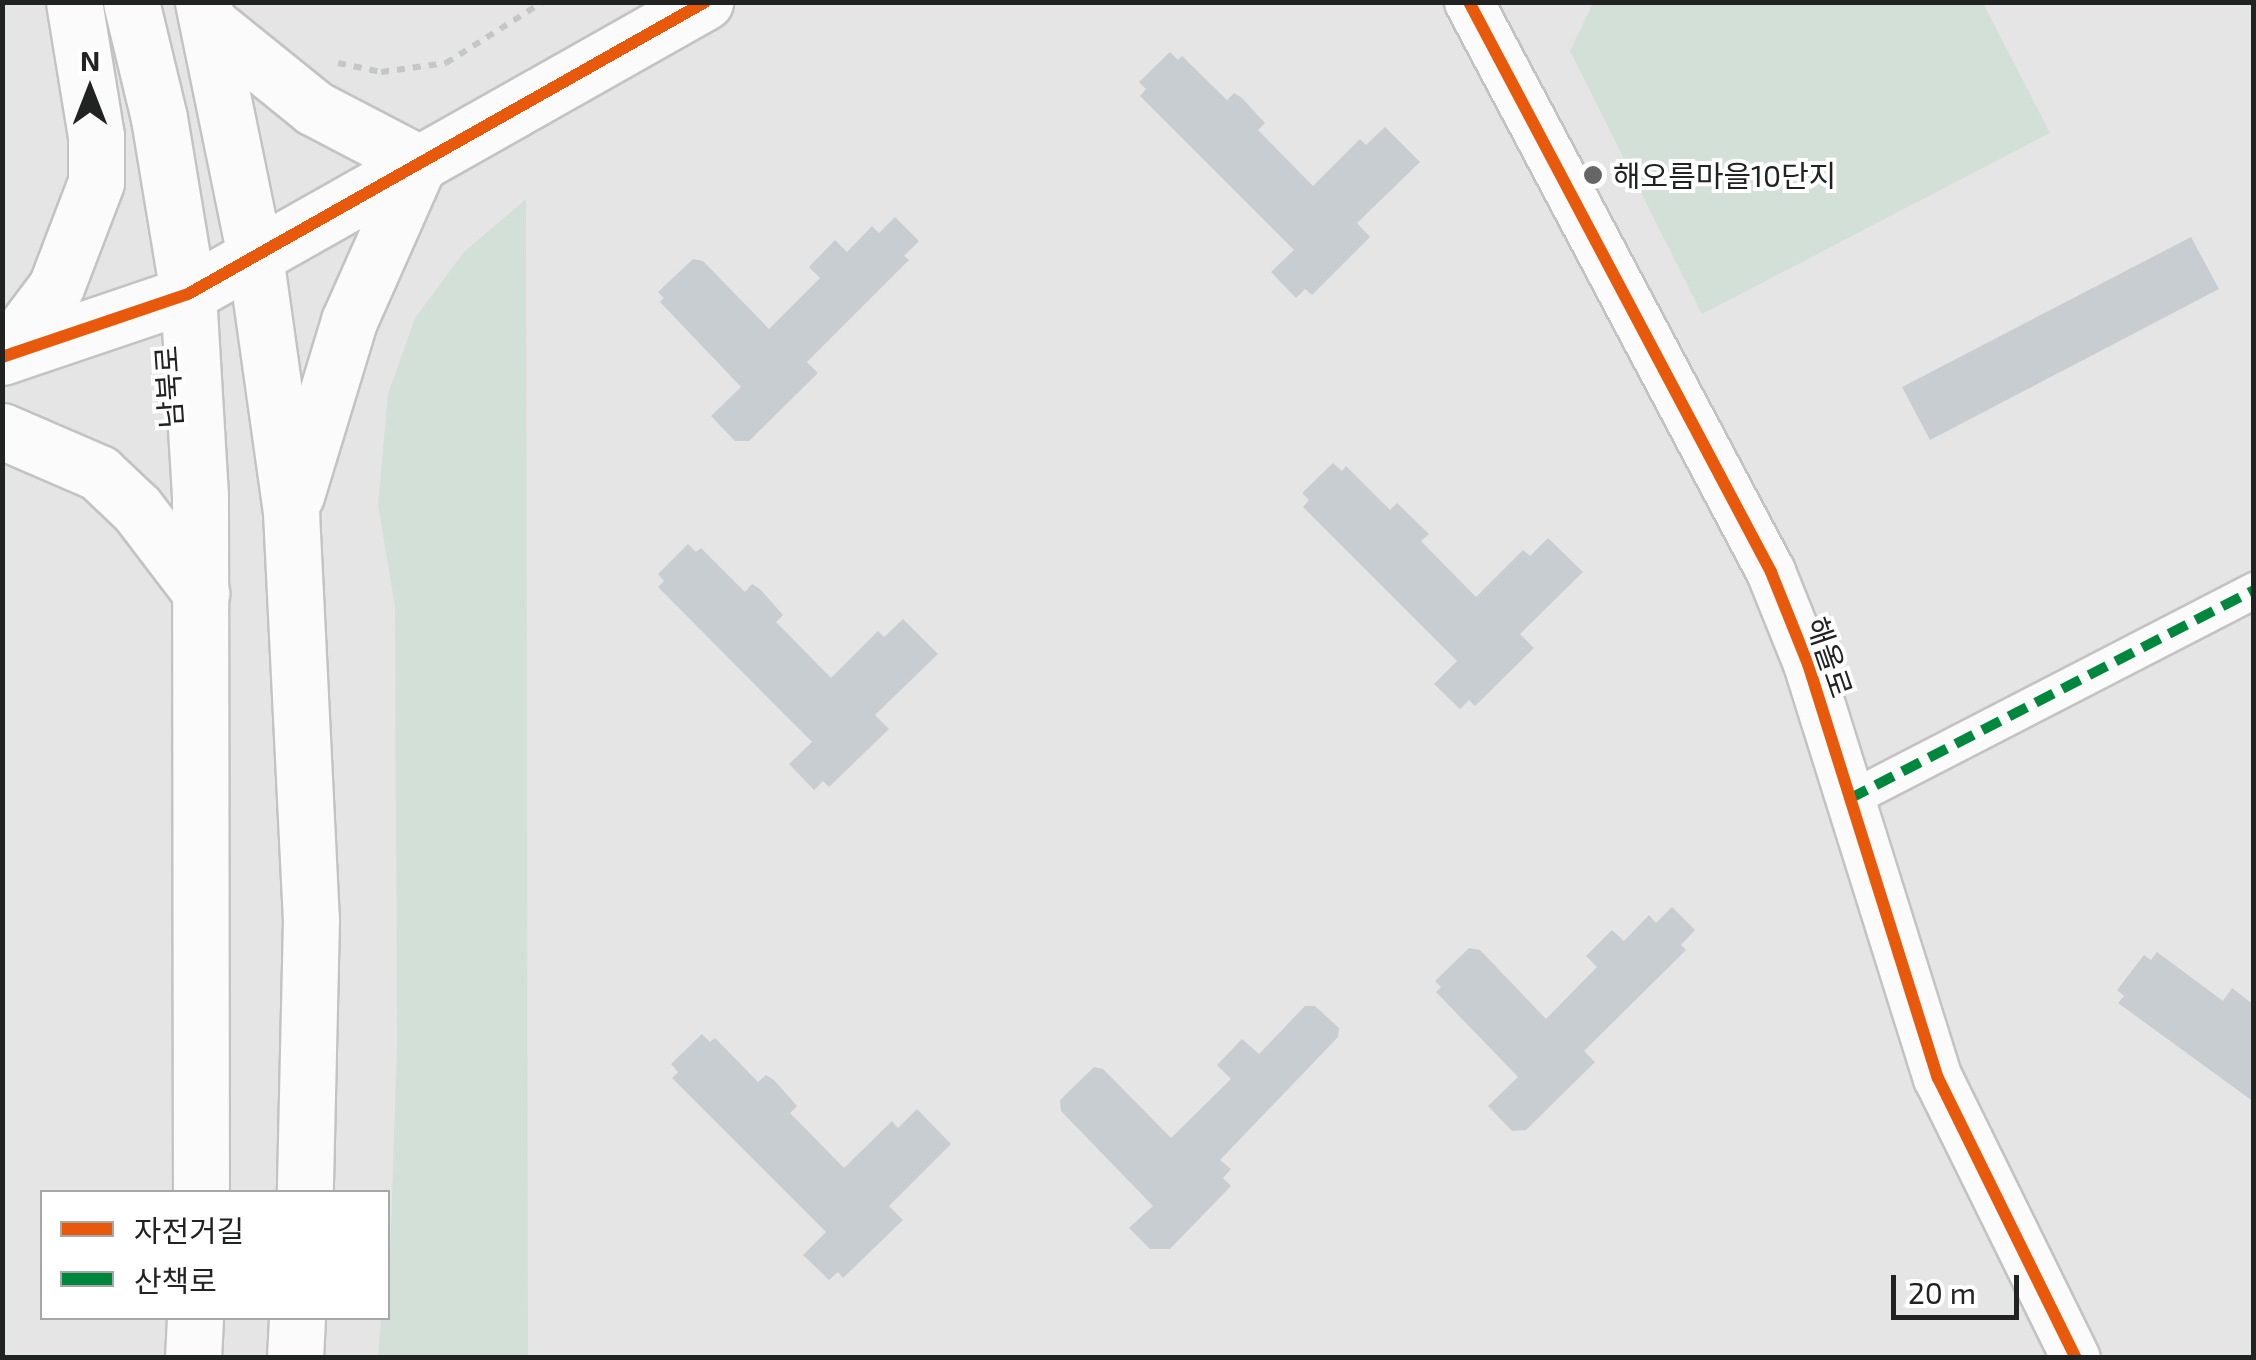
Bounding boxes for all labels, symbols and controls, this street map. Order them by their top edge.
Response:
north arrow [40,40,140,140]
text: N [80,43,100,77]
place label: 해오름마을10단지 [1613,157,1836,193]
marker: 해오름마을10단지 [1582,164,1604,186]
street label: 남북로 [147,344,189,430]
street label: 해올로 [1800,612,1860,702]
legend [40,1190,390,1320]
text: 자전거길 [134,1212,244,1248]
scale bar [1896,1255,2024,1317]
text: 산책로 [134,1262,217,1298]
text: 20 m [1908,1274,1976,1310]

